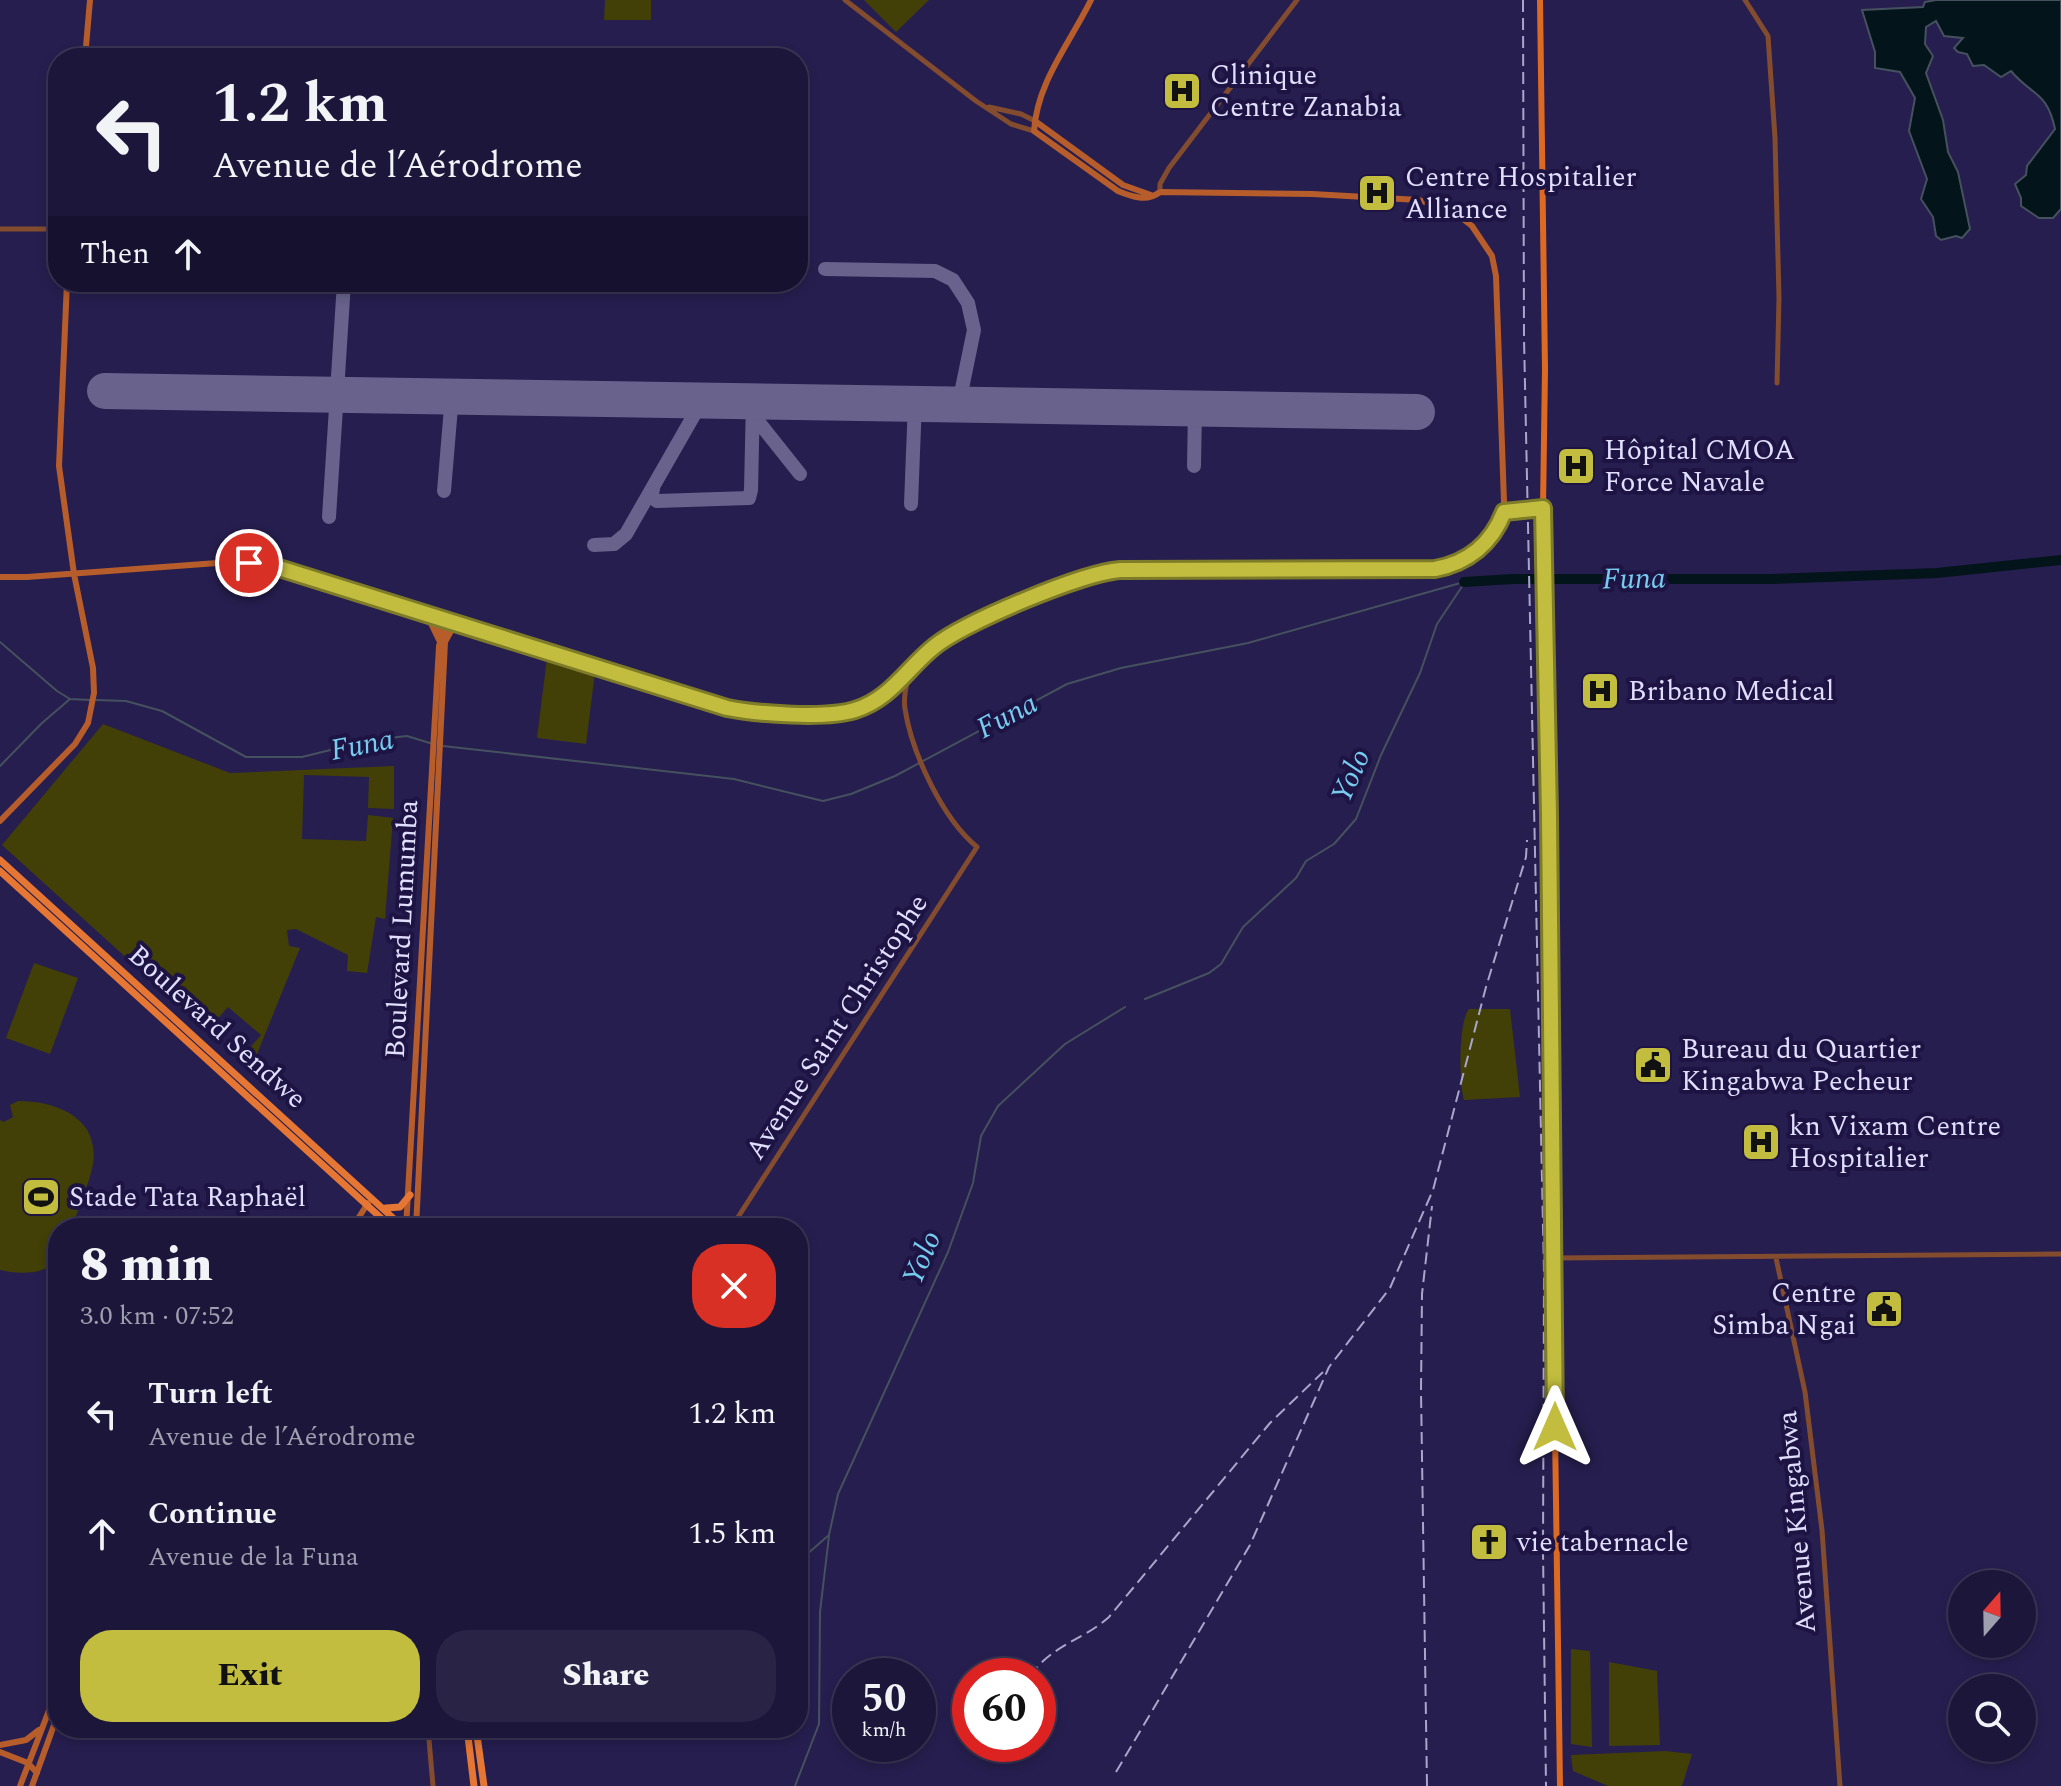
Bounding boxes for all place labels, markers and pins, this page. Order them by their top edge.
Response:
place label: Clinique Centre Zanabia [1210,54,1402,129]
hospital icon: Clinique Centre Zanabia [1161,70,1203,112]
place label: Centre Hospitalier Alliance [1405,156,1637,231]
hospital icon: Centre Hospitalier Alliance [1356,172,1398,214]
place label: Hôpital CMOA Force Navale [1604,429,1795,504]
hospital icon: Hôpital CMOA Force Navale [1555,445,1597,487]
pin [215,529,283,597]
hospital icon: Bribano Medical [1579,670,1621,712]
place label: Bribano Medical [1628,670,1834,713]
place label: Bureau du Quartier Kingabwa Pecheur [1681,1028,1921,1103]
public building icon: Bureau du Quartier Kingabwa Pecheur [1632,1044,1674,1086]
place label: kn Vixam Centre Hospitalier [1789,1105,2001,1180]
hospital icon: kn Vixam Centre Hospitalier [1740,1121,1782,1163]
sports icon: Stade Tata Raphaël [20,1176,62,1218]
place label: Stade Tata Raphaël [69,1176,306,1219]
place label: Centre Simba Ngai [1712,1272,1856,1347]
public building icon: Centre Simba Ngai [1863,1288,1905,1330]
church icon: vie tabernacle [1468,1521,1510,1563]
place label: vie tabernacle [1516,1521,1689,1564]

